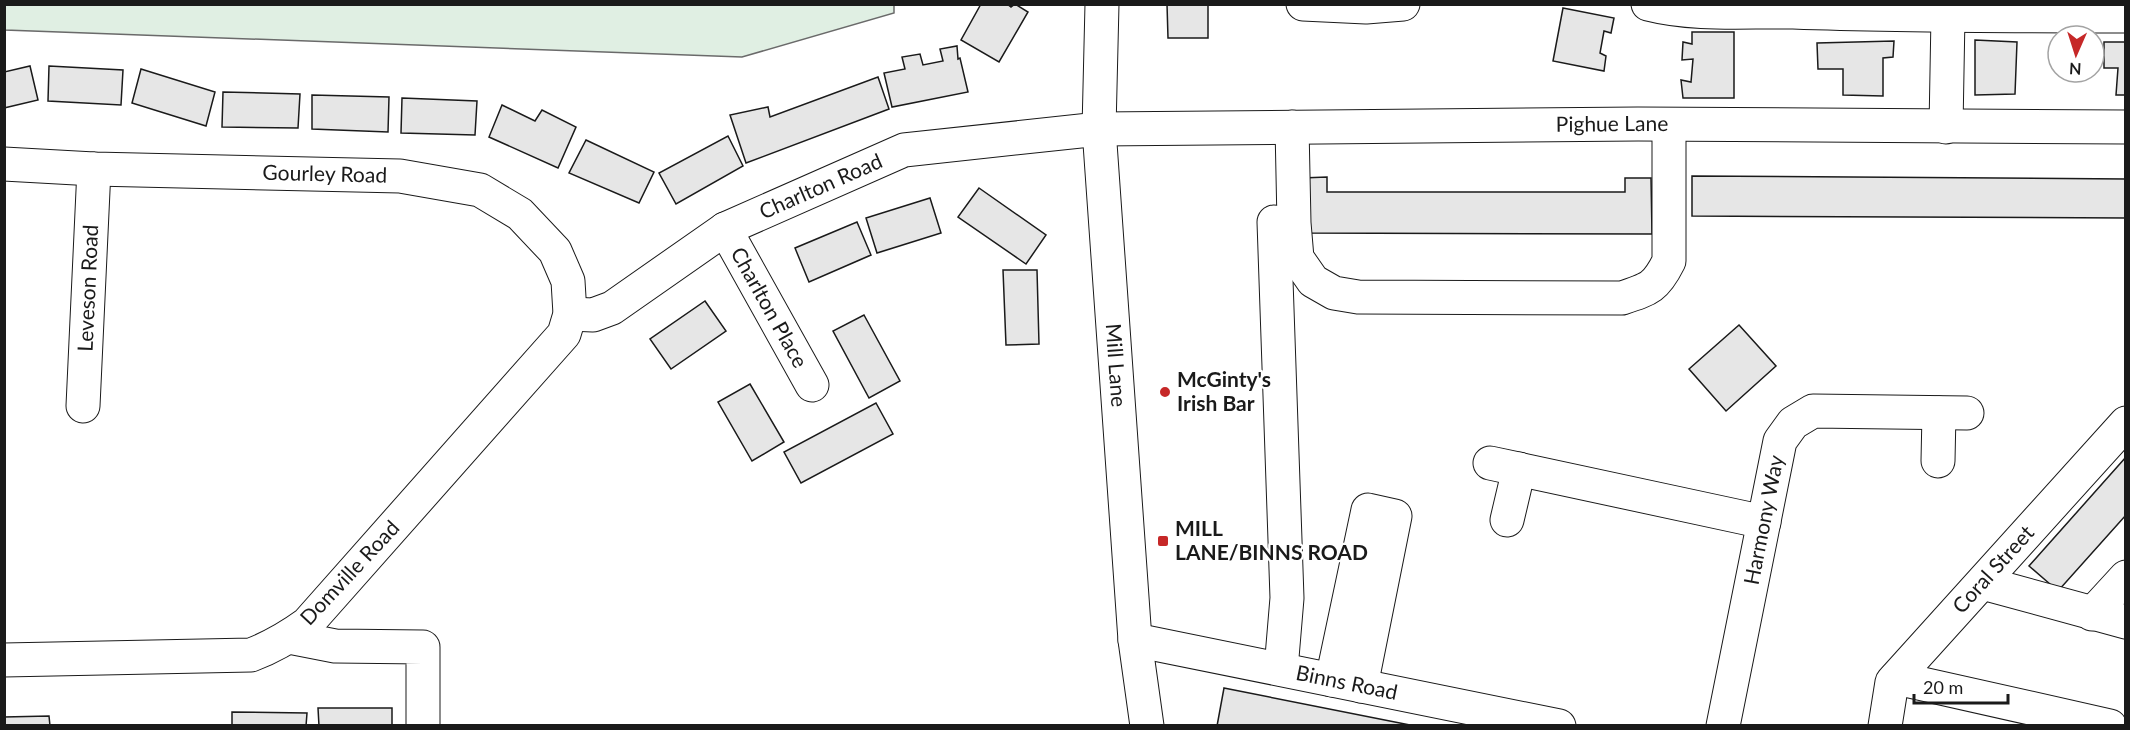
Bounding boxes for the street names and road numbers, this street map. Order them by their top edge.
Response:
street label: Pighue Lane [1556,110,1668,136]
street label: Charlton Road [755,147,886,223]
street label: Gourley Road [262,159,387,187]
street label: Leveson Road [72,224,102,352]
street label: Charlton Place [727,242,814,372]
street label: Mill Lane [1102,323,1133,408]
street label: Harmony Way [1738,453,1788,587]
street label: Domville Road [294,515,404,629]
street label: Coral Street [1946,519,2039,618]
street label: Binns Road [1294,659,1400,704]

